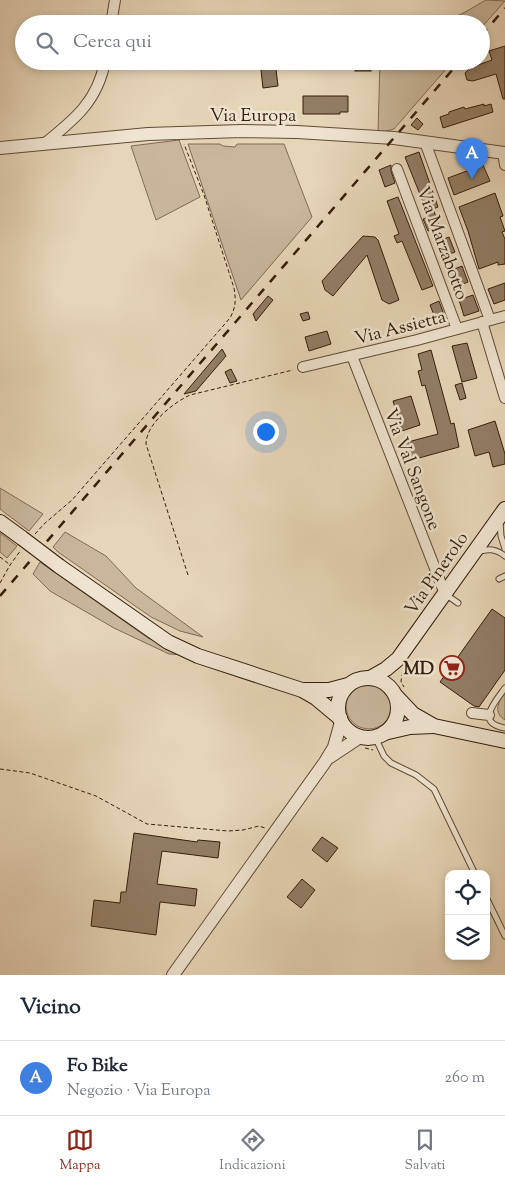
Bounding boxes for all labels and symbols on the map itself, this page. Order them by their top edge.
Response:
street label: Via Europa [210,104,296,130]
pin: A [456,138,488,179]
street label: Via Marzabotto [409,183,474,304]
street label: Via Assietta [352,305,449,353]
street label: Via Val Sangone [376,405,446,534]
your location [253,419,279,445]
street label: Via Pinerolo [400,527,476,621]
supermarket icon: MD [439,655,465,681]
place label: MD [403,657,434,683]

